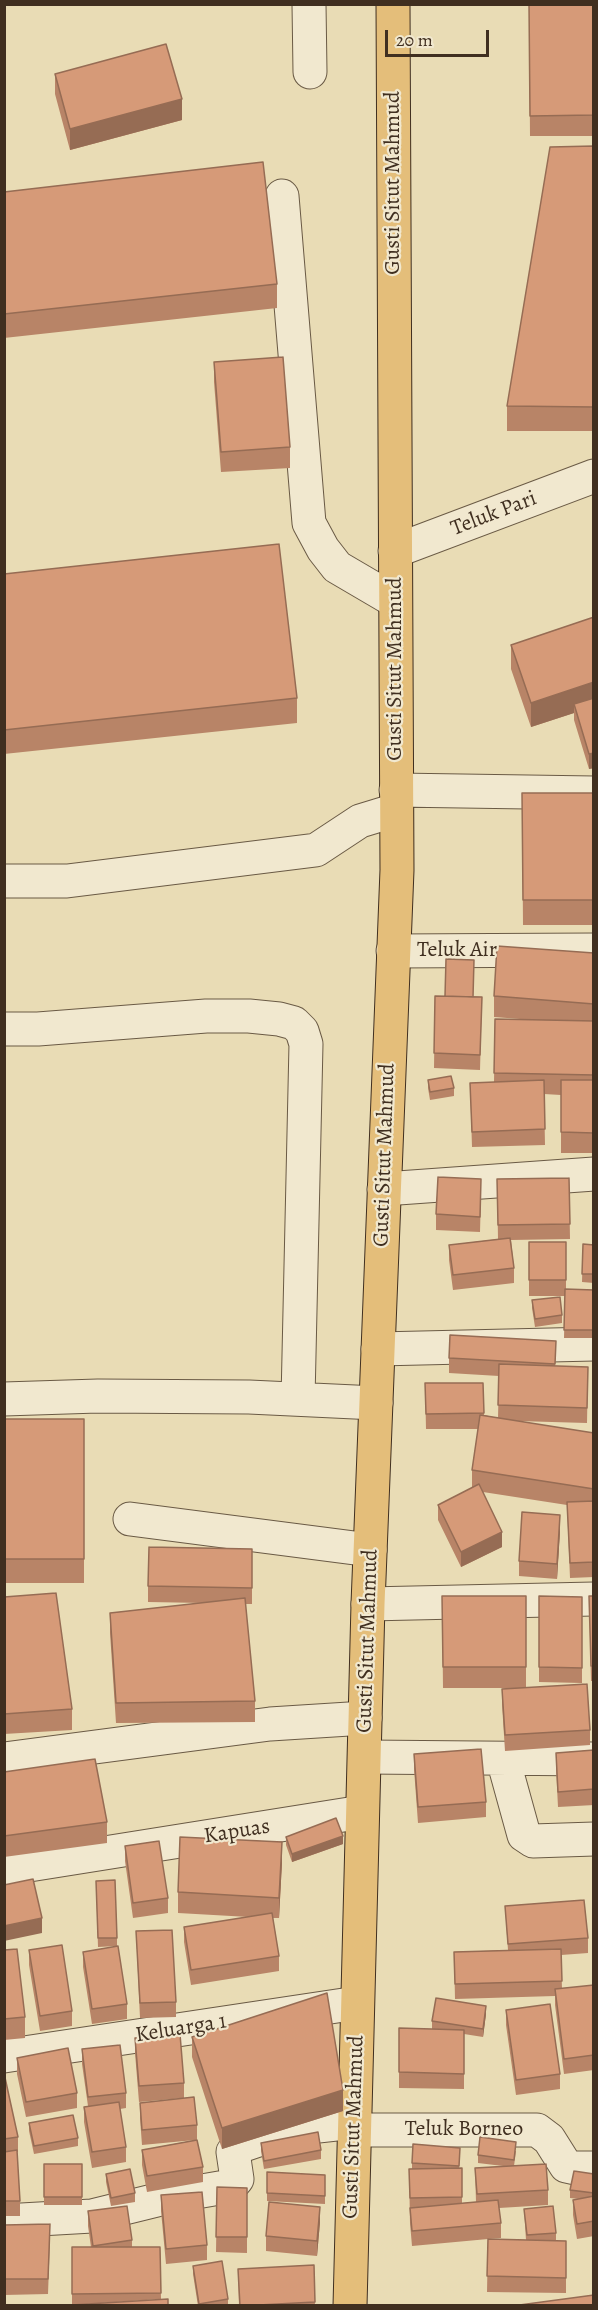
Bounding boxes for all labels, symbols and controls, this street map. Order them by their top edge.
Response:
scale bar [388,18,492,56]
text: 20 m [396,28,433,52]
street label: Gusti Situt Mahmud [381,91,407,275]
street label: Teluk Pari [447,486,541,542]
street label: Gusti Situt Mahmud [383,577,409,761]
street label: Teluk Air [417,938,497,964]
street label: Gusti Situt Mahmud [369,1063,401,1247]
street label: Gusti Situt Mahmud [352,1549,384,1733]
street label: Kapuas [202,1814,272,1850]
street label: Keluarga 1 [134,2009,228,2049]
street label: Gusti Situt Mahmud [338,2035,370,2219]
street label: Teluk Borneo [405,2117,523,2143]

